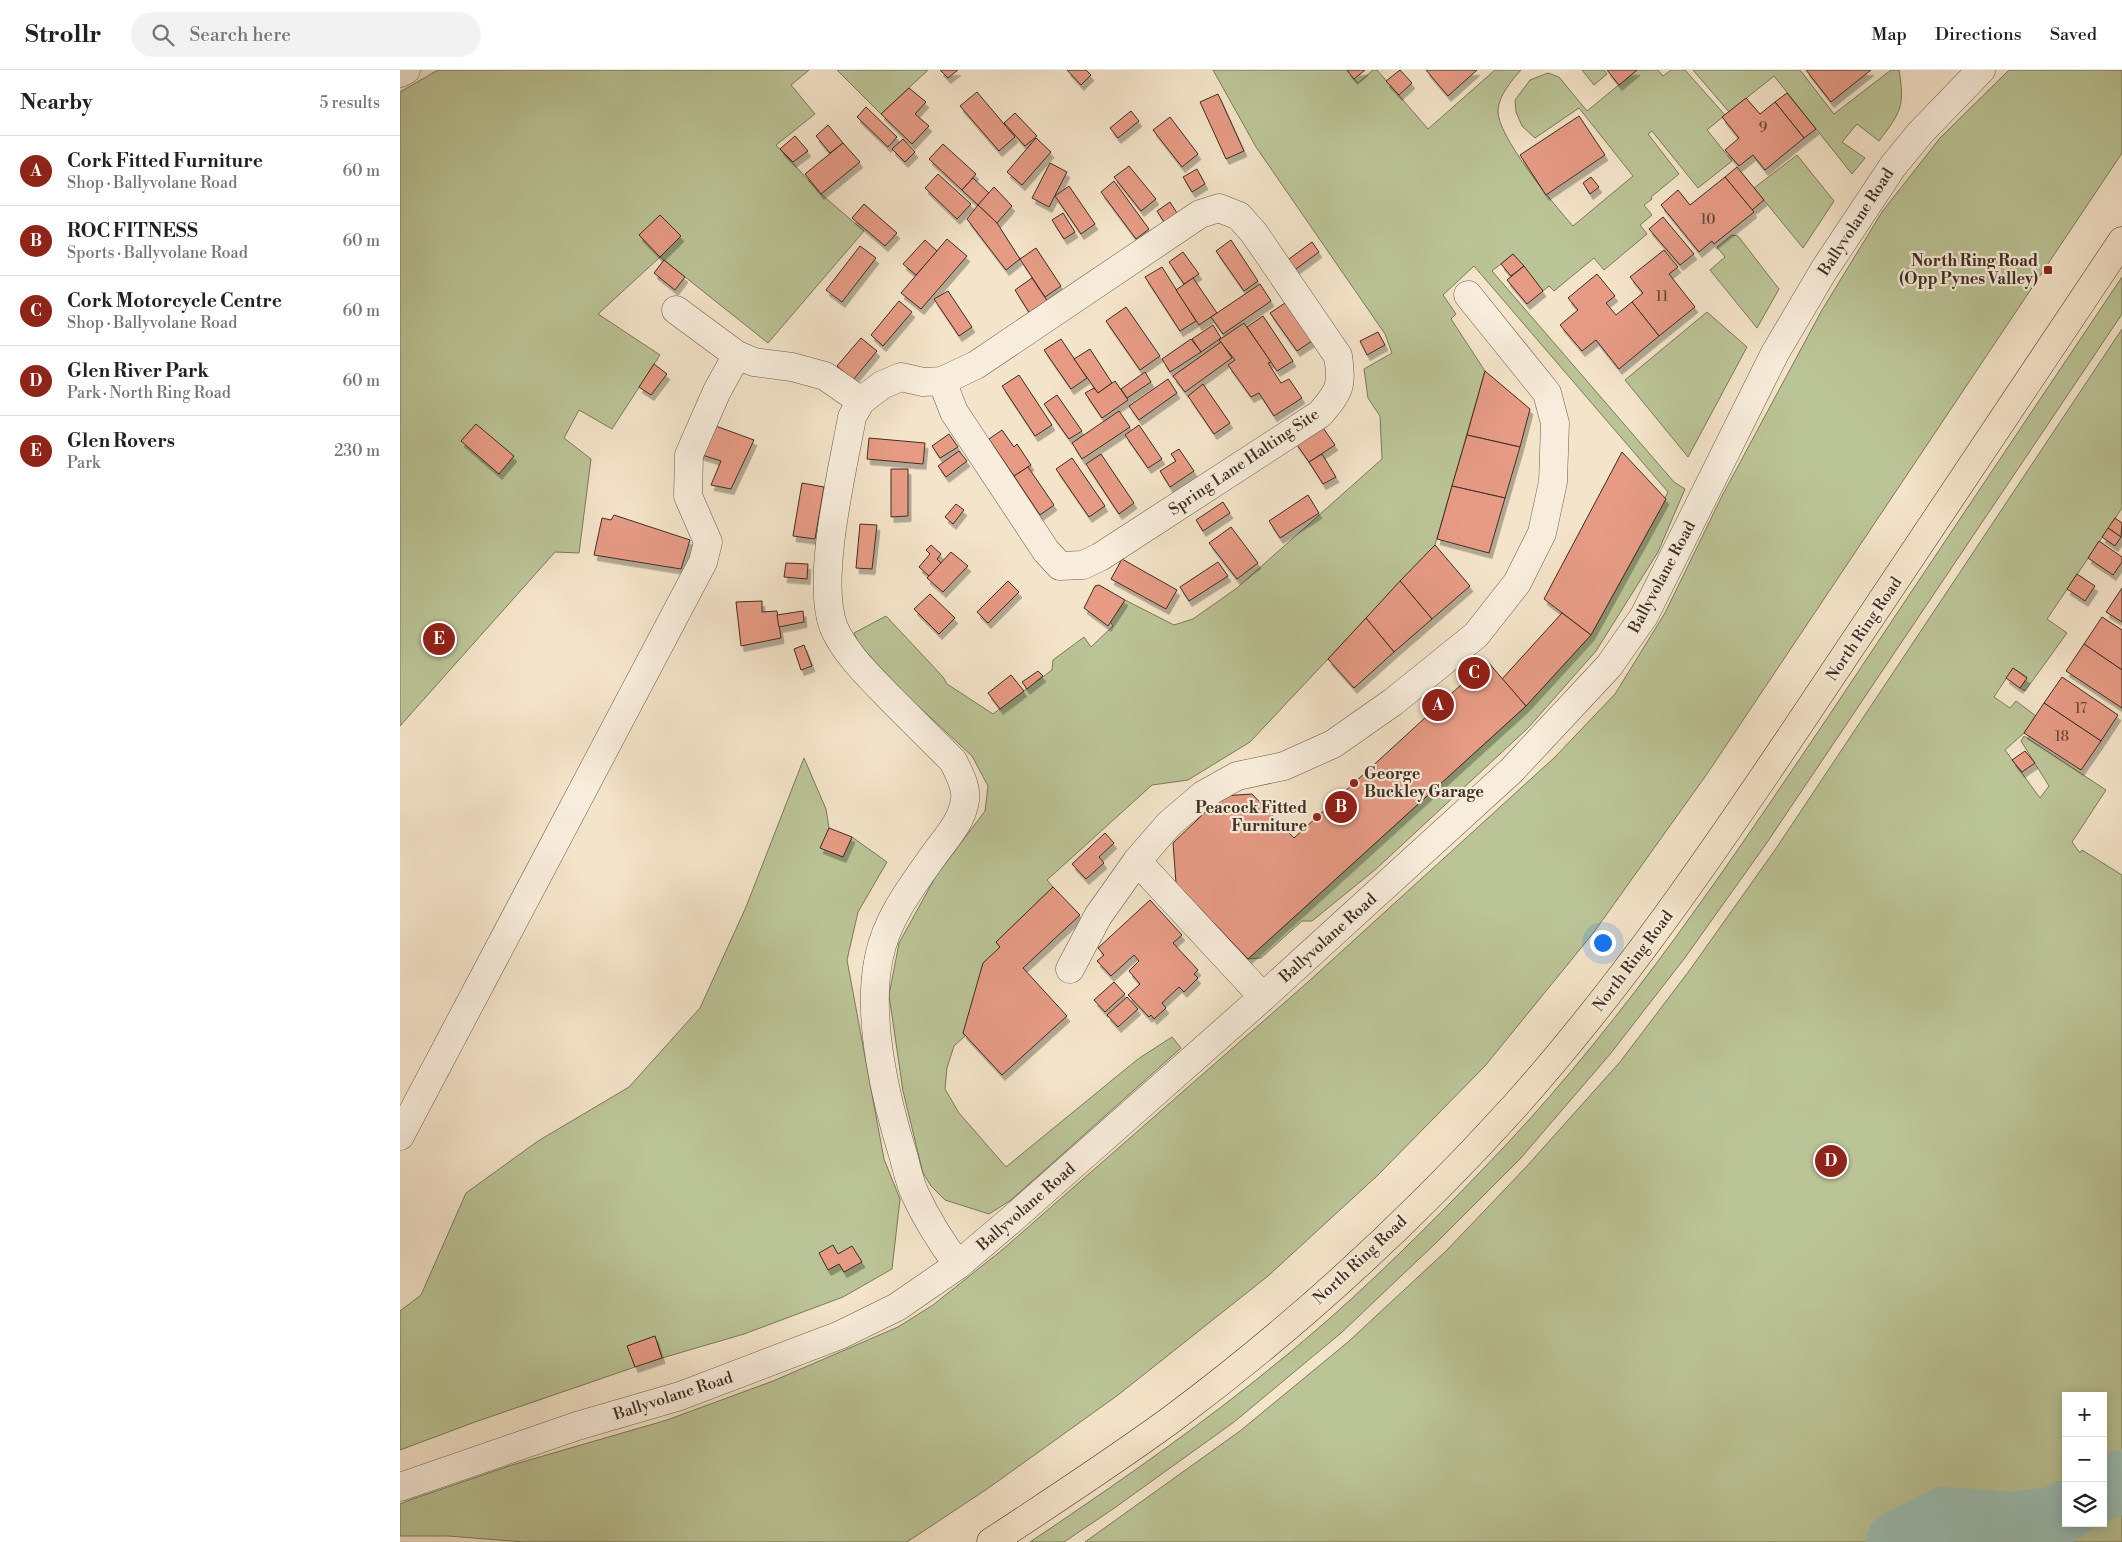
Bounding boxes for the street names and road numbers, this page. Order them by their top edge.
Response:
street label: Ballyvolane Road [1813,165,1898,280]
street label: Spring Lane Halting Site [1165,404,1323,520]
street label: Ballyvolane Road [1624,518,1700,637]
street label: North Ring Road [1822,573,1906,685]
street label: Ballyvolane Road [1274,889,1381,988]
street label: North Ring Road [1589,907,1677,1015]
street label: Ballyvolane Road [972,1159,1079,1256]
street label: North Ring Road [1309,1211,1411,1309]
street label: Ballyvolane Road [610,1367,735,1425]

